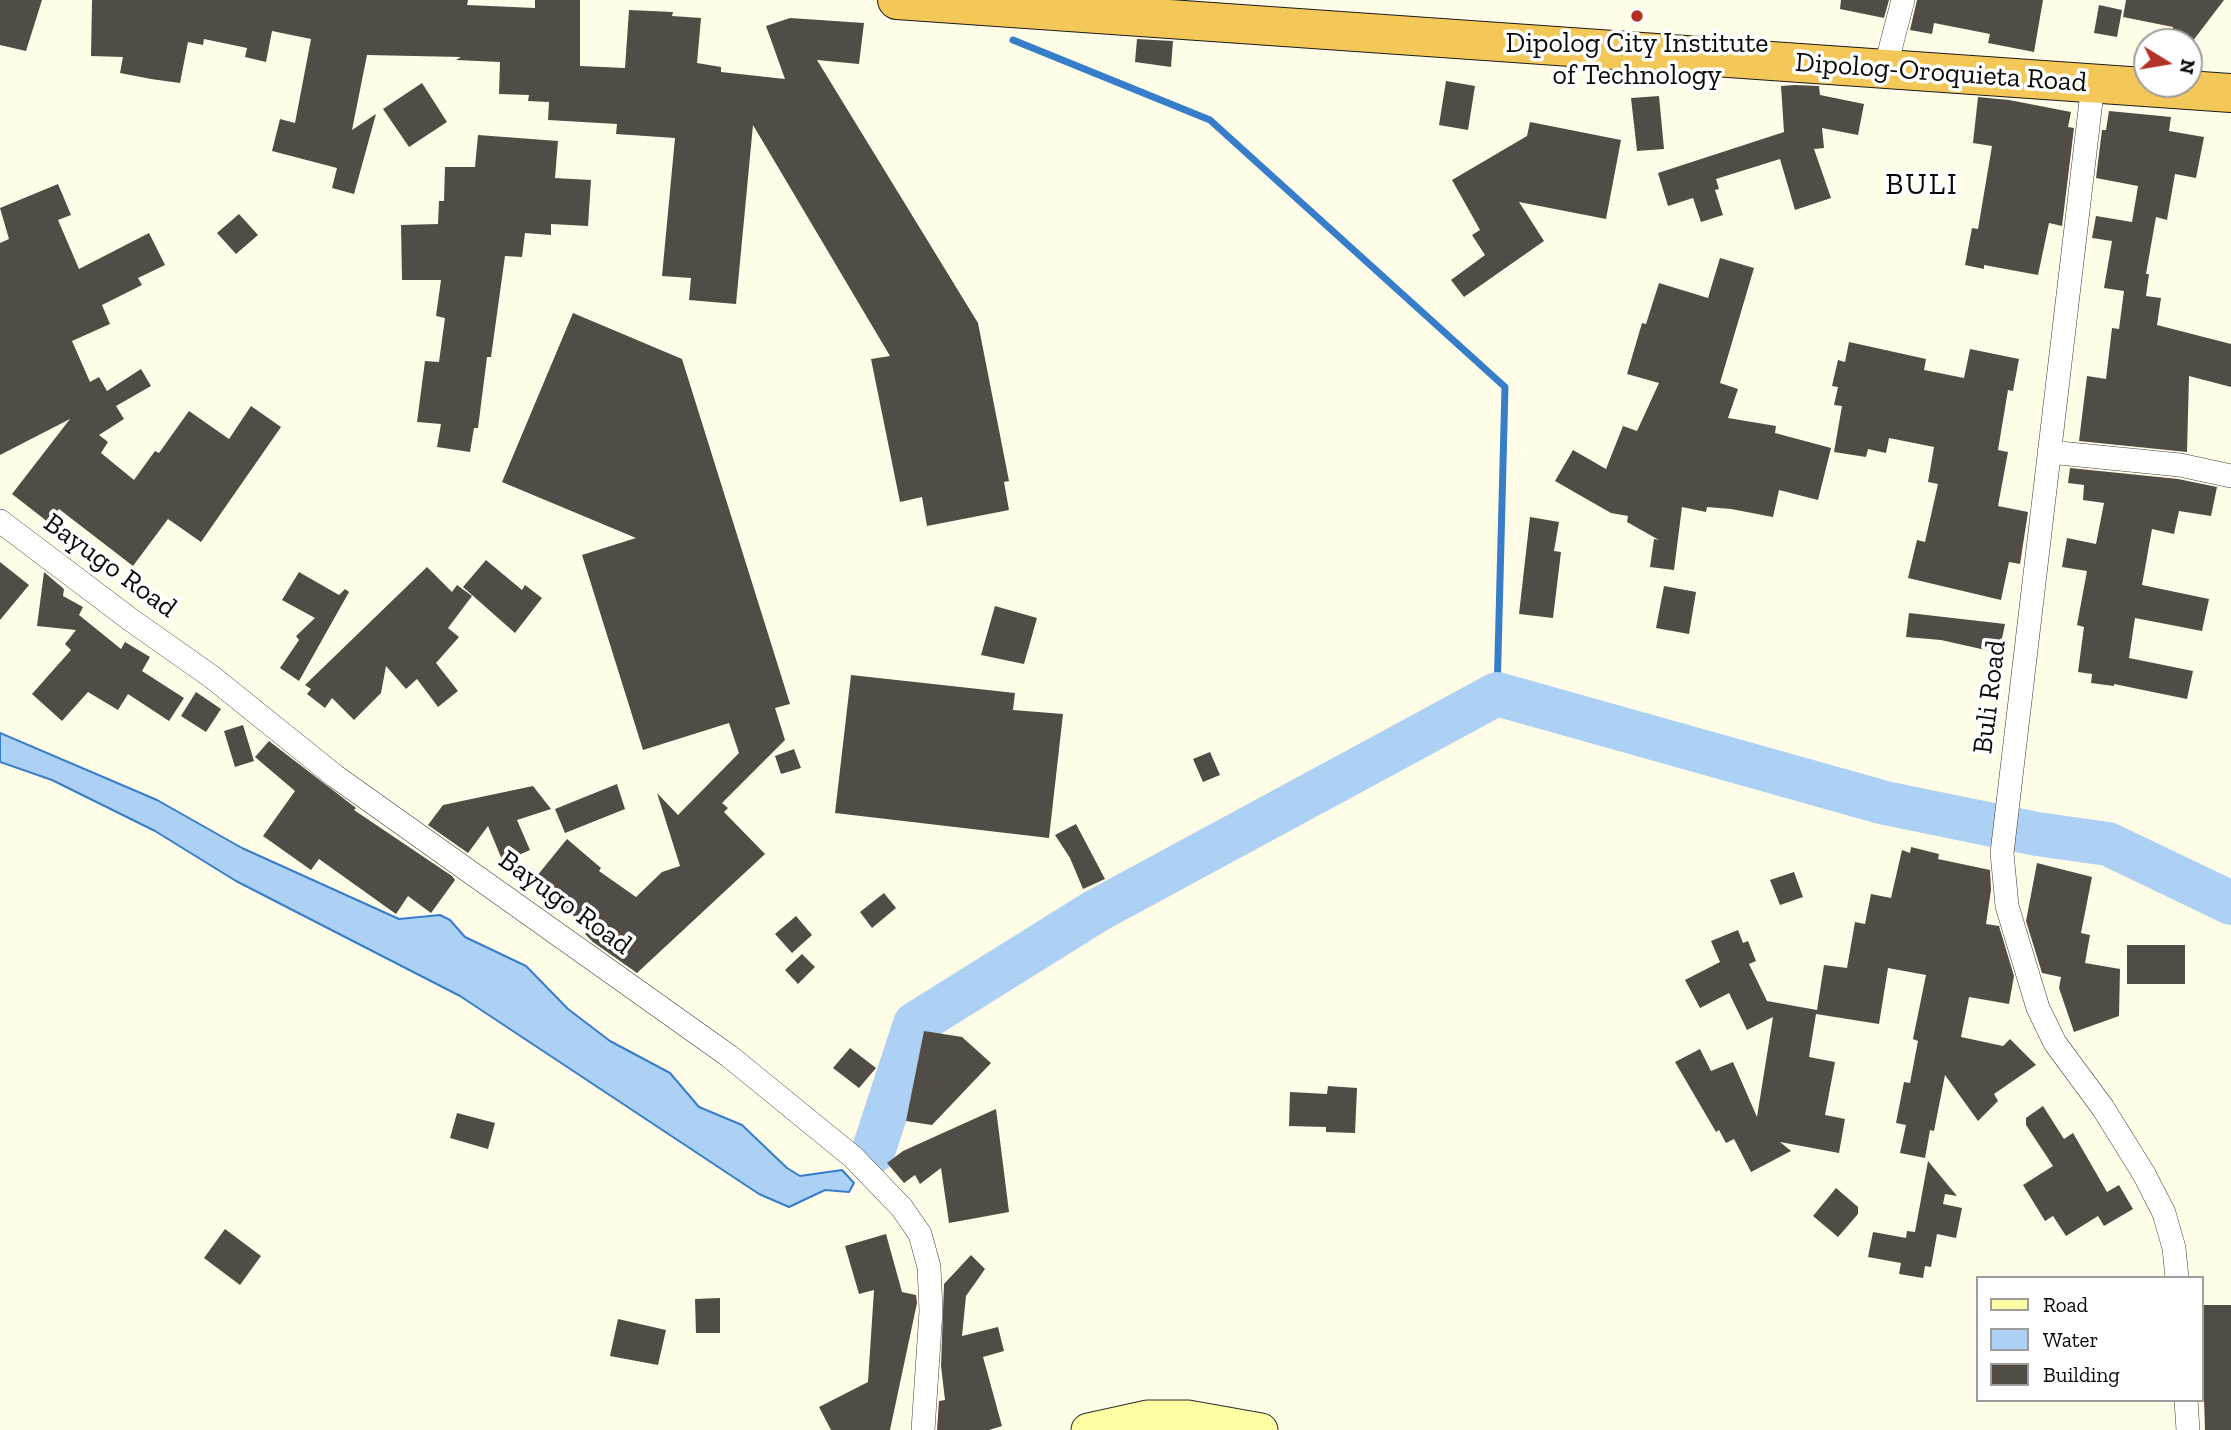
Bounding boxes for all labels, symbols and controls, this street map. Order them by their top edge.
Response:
marker: Dipolog City Institute of Technology [1629,8,1645,24]
place label: Dipolog City Institute of Technology [1505,27,1769,93]
north arrow [2133,28,2203,98]
street label: Dipolog-Oroquieta Road [1794,46,2088,100]
text: N [2174,57,2200,76]
district label: BULI [1886,167,1958,203]
street label: Bayugo Road [37,507,183,625]
street label: Buli Road [1966,638,2014,756]
street label: Bayugo Road [492,844,638,962]
legend [1976,1276,2203,1402]
text: Road [2043,1292,2088,1317]
text: Water [2043,1327,2098,1352]
text: Building [2043,1362,2120,1387]

